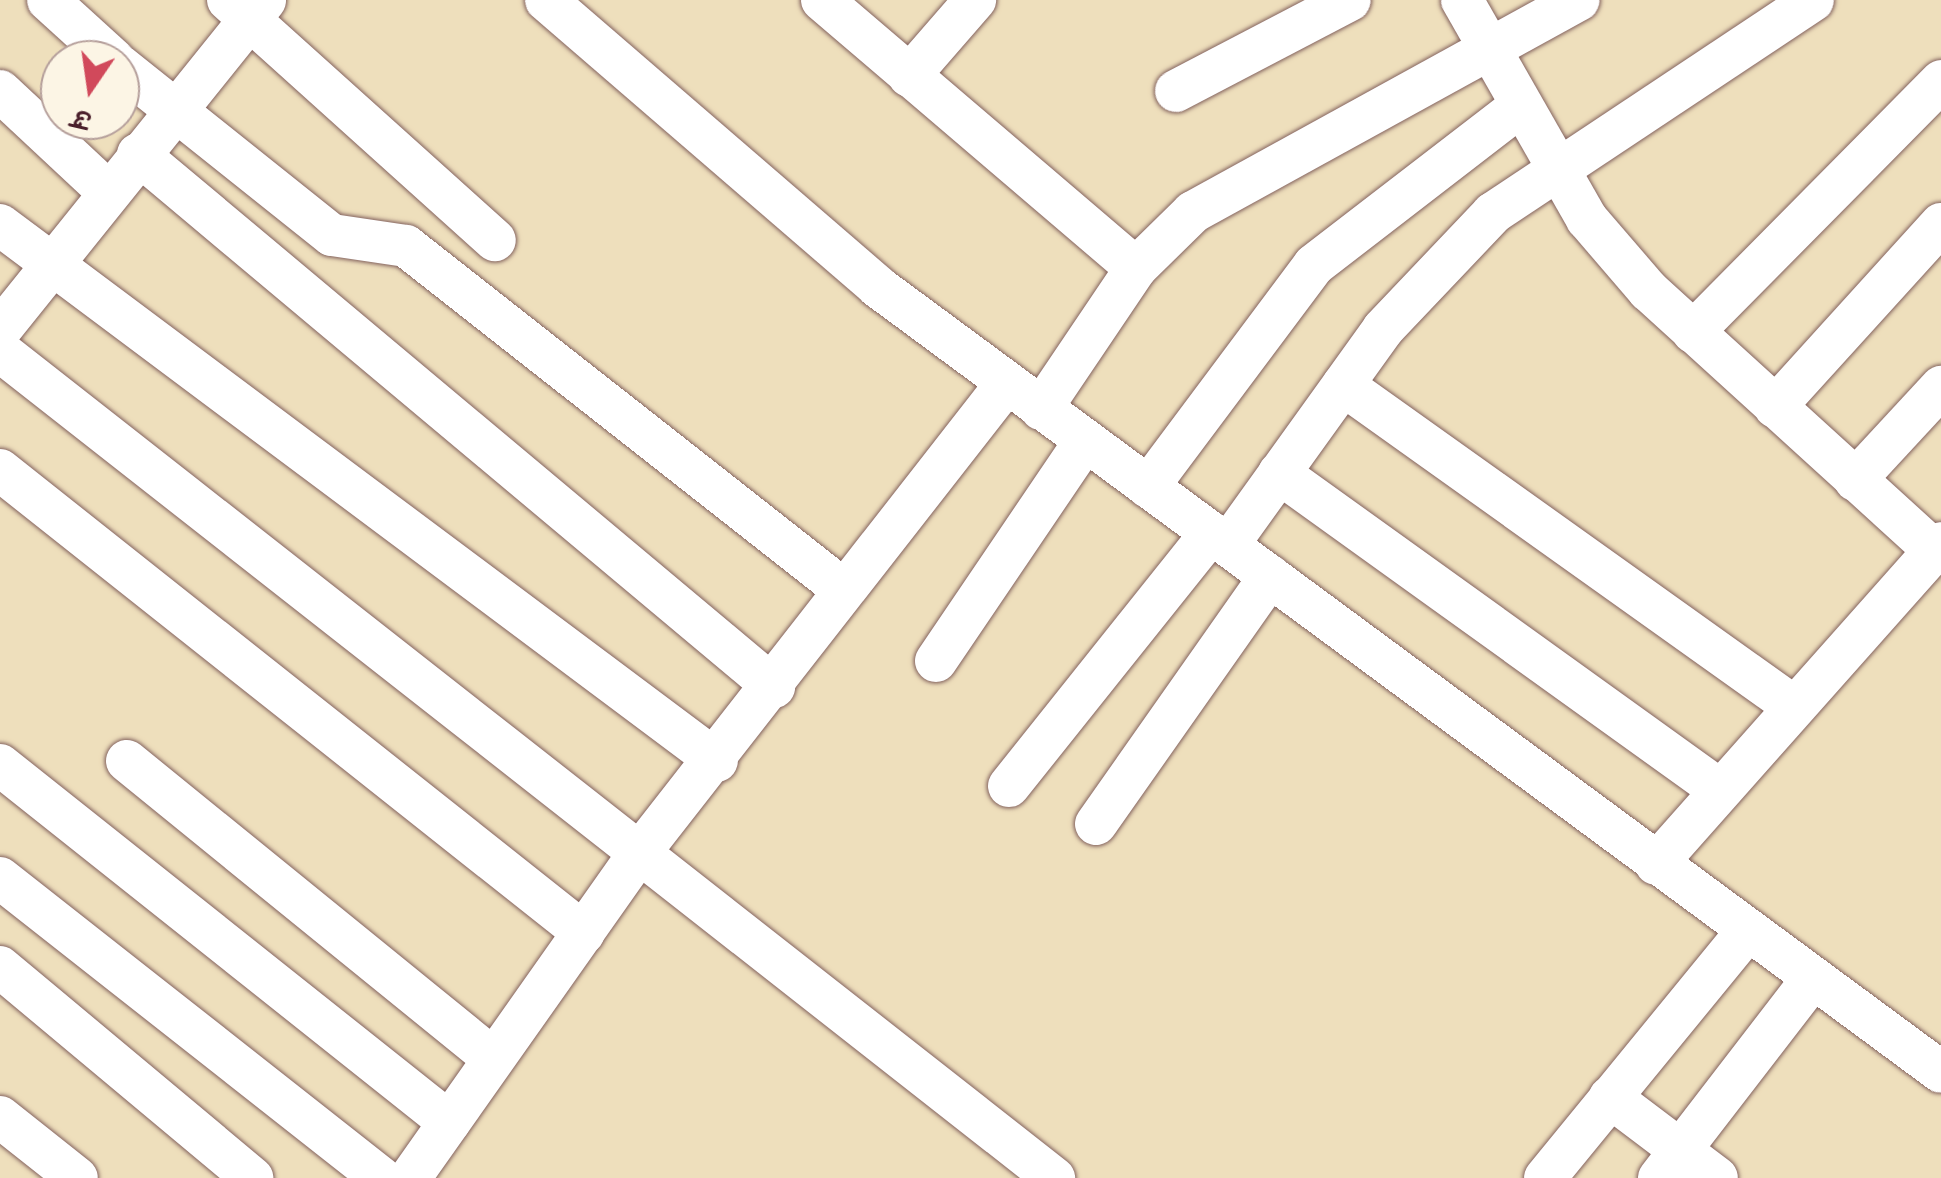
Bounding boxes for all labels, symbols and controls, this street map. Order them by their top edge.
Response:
north arrow [40,40,140,140]
text: उ [70,94,97,142]

